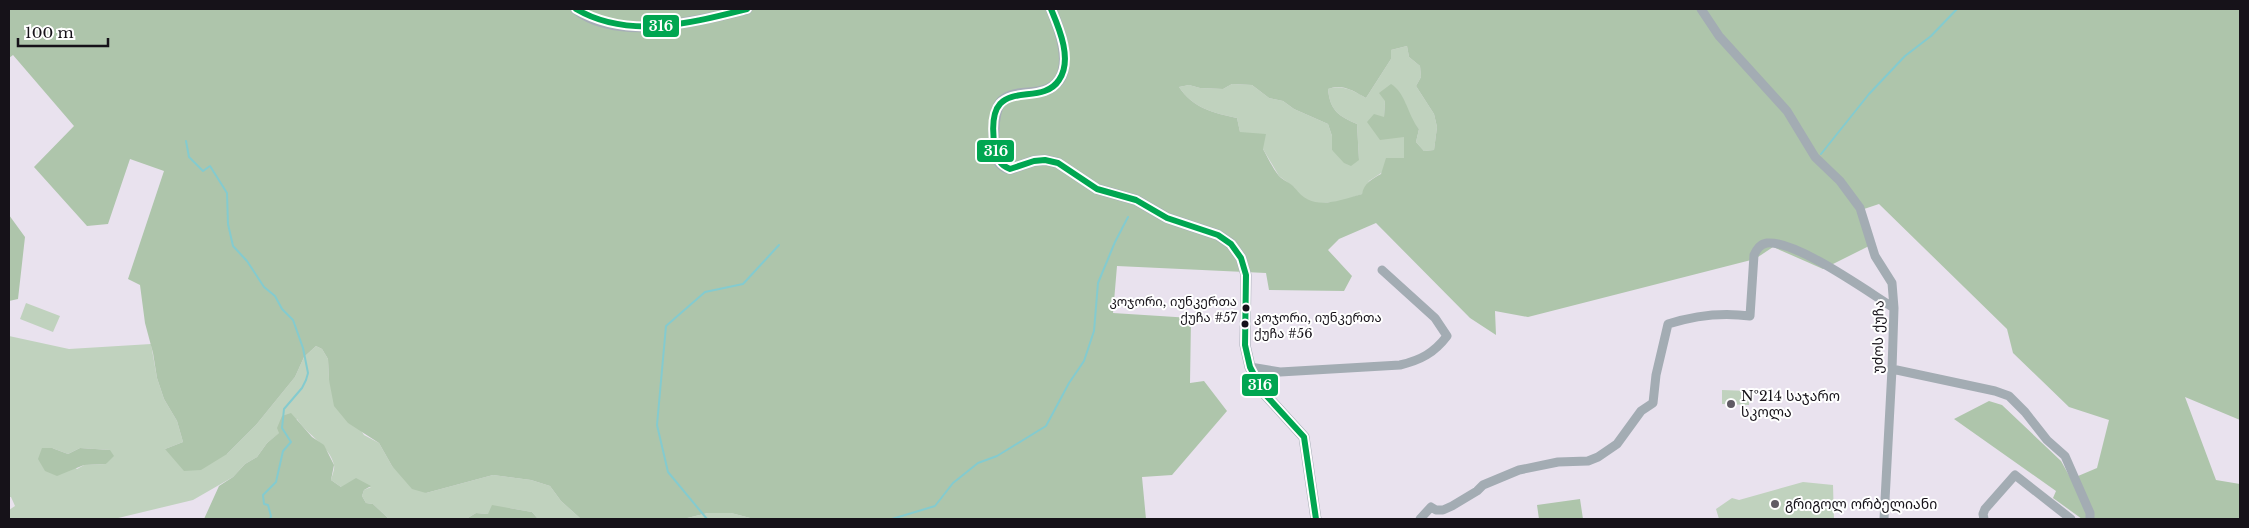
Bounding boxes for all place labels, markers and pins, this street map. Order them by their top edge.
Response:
place label: კოჯორი, იუნკერთა ქუჩა #57 [1109,293,1237,326]
marker: კოჯორი, იუნკერთა ქუჩა #57 [1241,303,1251,313]
place label: კოჯორი, იუნკერთა ქუჩა #56 [1254,309,1382,342]
marker: კოჯორი, იუნკერთა ქუჩა #56 [1240,319,1250,329]
place label: №214 საჯარო სკოლა [1741,387,1840,421]
marker: №214 საჯარო სკოლა [1725,398,1737,410]
place label: გრიგოლ ორბელიანი [1785,495,1937,513]
marker: გრიგოლ ორბელიანი [1769,498,1781,510]

